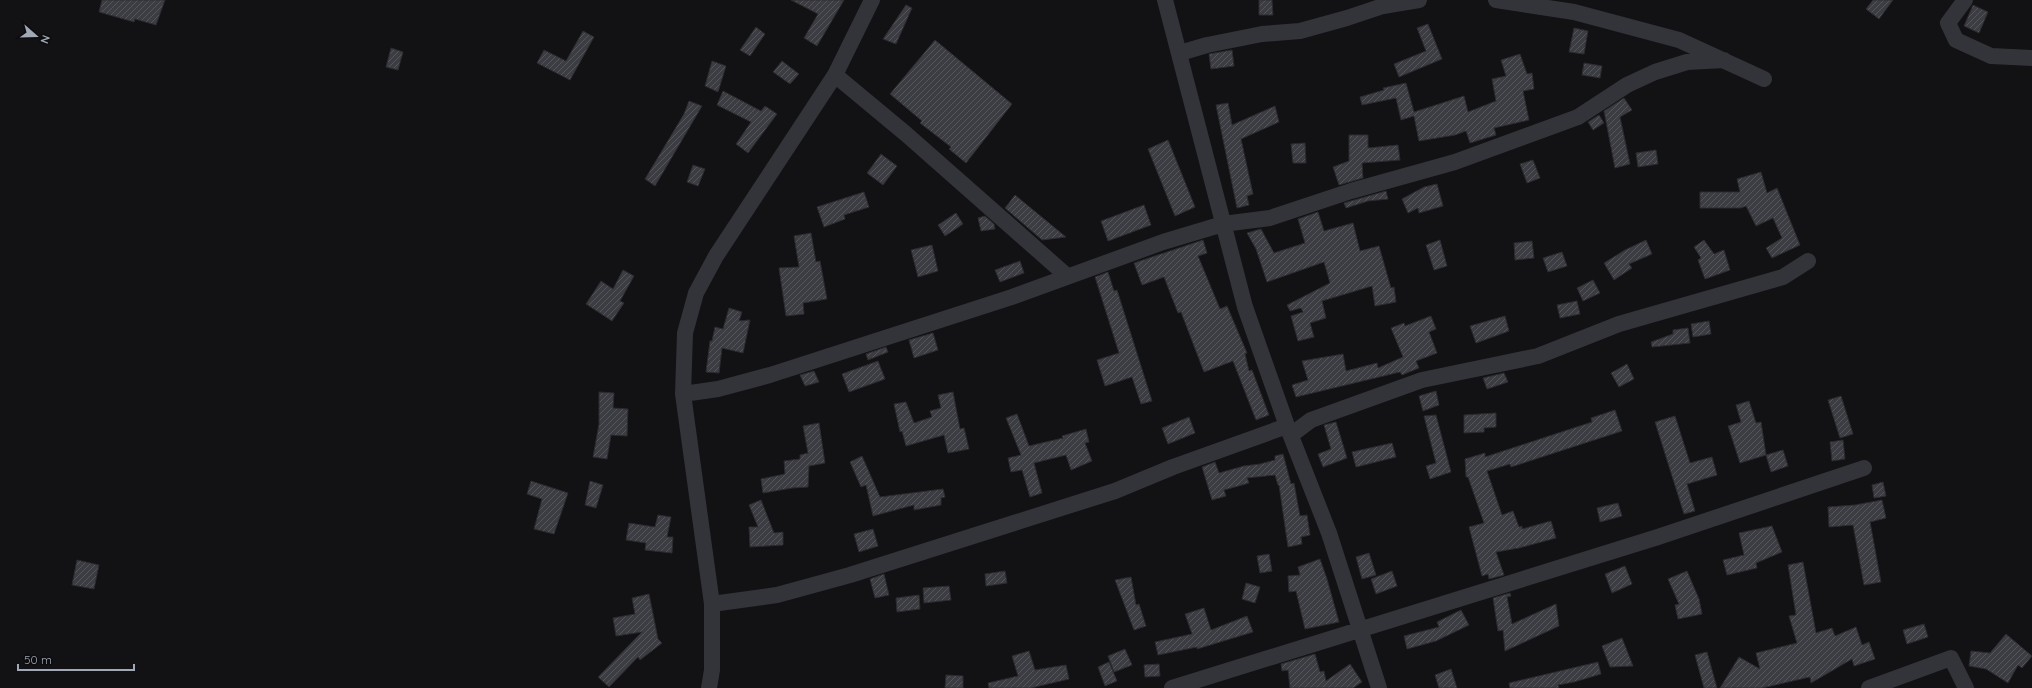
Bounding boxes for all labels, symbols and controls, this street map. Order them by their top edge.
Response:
north arrow [16,16,56,56]
text: N [37,33,53,46]
scale bar [18,646,134,672]
text: 50 m [24,652,52,667]

